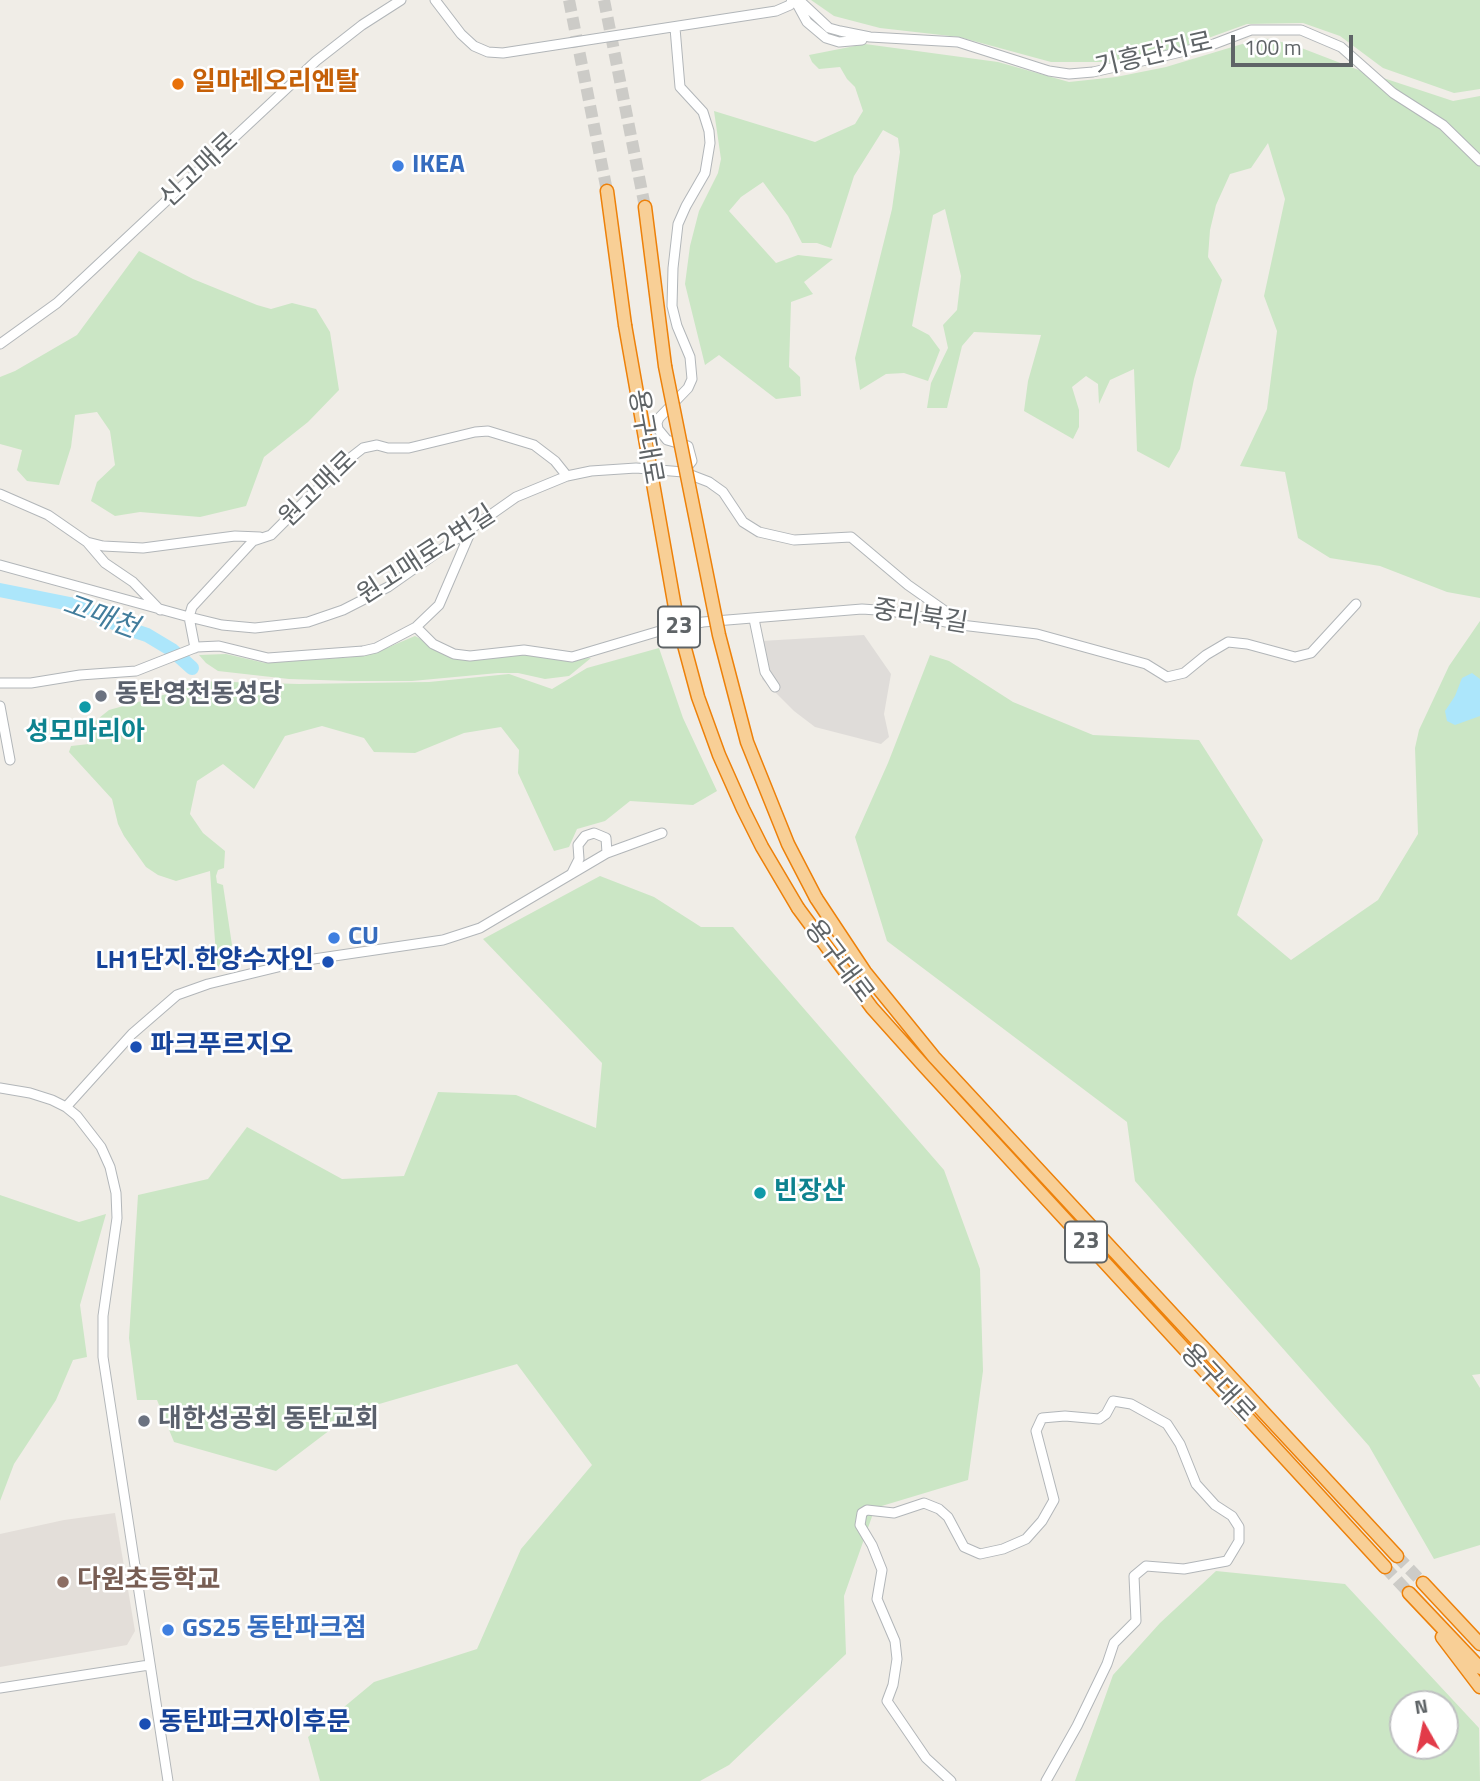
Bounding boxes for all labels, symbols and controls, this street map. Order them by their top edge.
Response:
scale bar [1235,21,1358,65]
street label: 기흥단지로 [1092,27,1216,85]
text: 100 m [1244,31,1301,63]
place label: 일마레오리엔탈 [192,68,359,100]
marker: 일마레오리엔탈 [170,76,186,92]
street label: 신고매로 [154,127,246,215]
place label: IKEA [412,150,465,182]
marker: IKEA [390,158,406,174]
street label: 용구대로 [620,387,668,487]
street label: 원고매로 [274,446,364,534]
street label: 원고매로2번길 [352,500,502,612]
water label: 고매천 [58,589,142,647]
street label: 중리북길 [870,595,970,641]
road number: 23 [658,606,700,648]
place label: 동탄영천동성당 [115,680,282,712]
marker: 동탄영천동성당 [93,688,109,704]
marker: 성모마리아 [77,699,93,715]
place label: 성모마리아 [25,718,145,750]
street label: 용구대로 [797,914,879,1010]
place label: CU [348,922,379,954]
marker: CU [326,930,342,946]
place label: LH1단지.한양수자인 [95,946,314,978]
marker: LH1단지.한양수자인 [320,954,336,970]
place label: 파크푸르지오 [150,1031,294,1063]
marker: 파크푸르지오 [128,1039,144,1055]
place label: 빈장산 [774,1177,846,1209]
marker: 빈장산 [752,1185,768,1201]
road number: 23 [1065,1222,1107,1262]
street label: 용구대로 [1173,1338,1261,1430]
place label: 대한성공회 동탄교회 [158,1405,379,1437]
marker: 대한성공회 동탄교회 [136,1413,152,1429]
place label: 다원초등학교 [77,1566,221,1598]
marker: 다원초등학교 [55,1574,71,1590]
place label: GS25 동탄파크점 [182,1614,366,1646]
marker: GS25 동탄파크점 [160,1622,176,1638]
north arrow [1389,1690,1459,1760]
text: N [1412,1690,1430,1721]
place label: 동탄파크자이후문 [159,1708,350,1740]
marker: 동탄파크자이후문 [137,1716,153,1732]

